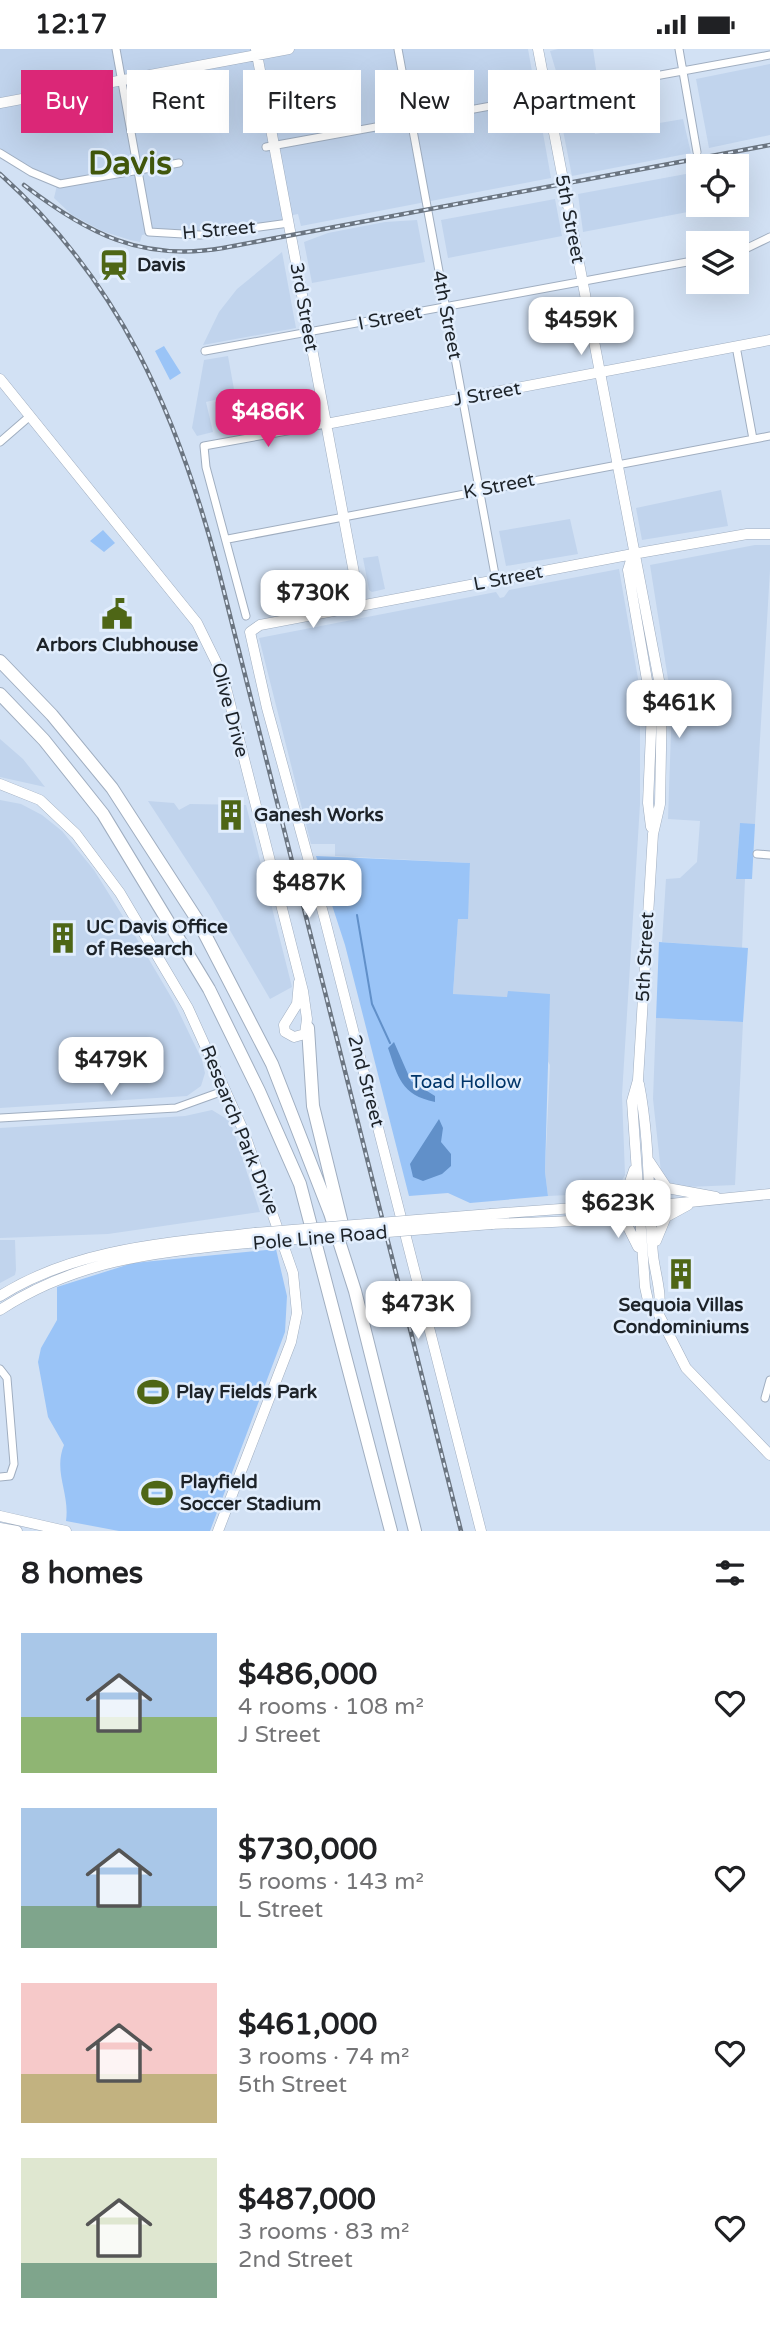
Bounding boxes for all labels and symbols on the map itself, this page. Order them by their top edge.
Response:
district label: Davis [88,144,172,183]
street label: 5th Street [551,173,589,265]
street label: H Street [181,216,257,244]
station icon: Davis [97,248,131,282]
place label: Davis [137,254,186,276]
street label: 3rd Street [285,261,323,353]
street label: 4th Street [428,269,466,361]
pin: $459K [532,297,630,357]
street label: I Street [356,301,424,335]
street label: J Street [452,377,522,411]
pin: $486K [219,389,317,449]
street label: K Street [462,468,536,504]
street label: L Street [471,561,545,595]
pin: $730K [264,571,362,630]
public building icon: Arbors Clubhouse [100,597,134,631]
place label: Arbors Clubhouse [36,634,198,656]
street label: Olive Drive [207,660,253,760]
pin: $461K [630,681,728,740]
building icon: Ganesh Works [214,798,248,832]
place label: Ganesh Works [254,804,384,826]
pin: $487K [260,861,358,920]
street label: 5th Street [632,911,658,1003]
place label: UC Davis Office of Research [86,916,228,960]
building icon: UC Davis Office of Research [46,921,80,955]
street label: 2nd Street [343,1032,389,1130]
pin: $479K [62,1037,160,1097]
street label: Research Park Drive [196,1042,284,1218]
park label: Toad Hollow [410,1071,522,1093]
pin: $623K [569,1181,667,1240]
street label: Pole Line Road [252,1221,388,1255]
building icon: Sequoia Villas Condominiums [664,1257,698,1291]
pin: $473K [369,1281,467,1341]
place label: Sequoia Villas Condominiums [613,1294,749,1338]
sports icon: Play Fields Park [136,1375,170,1409]
place label: Play Fields Park [176,1381,318,1404]
place label: Playfield Soccer Stadium [180,1471,321,1515]
sports icon: Playfield Soccer Stadium [140,1476,174,1510]

